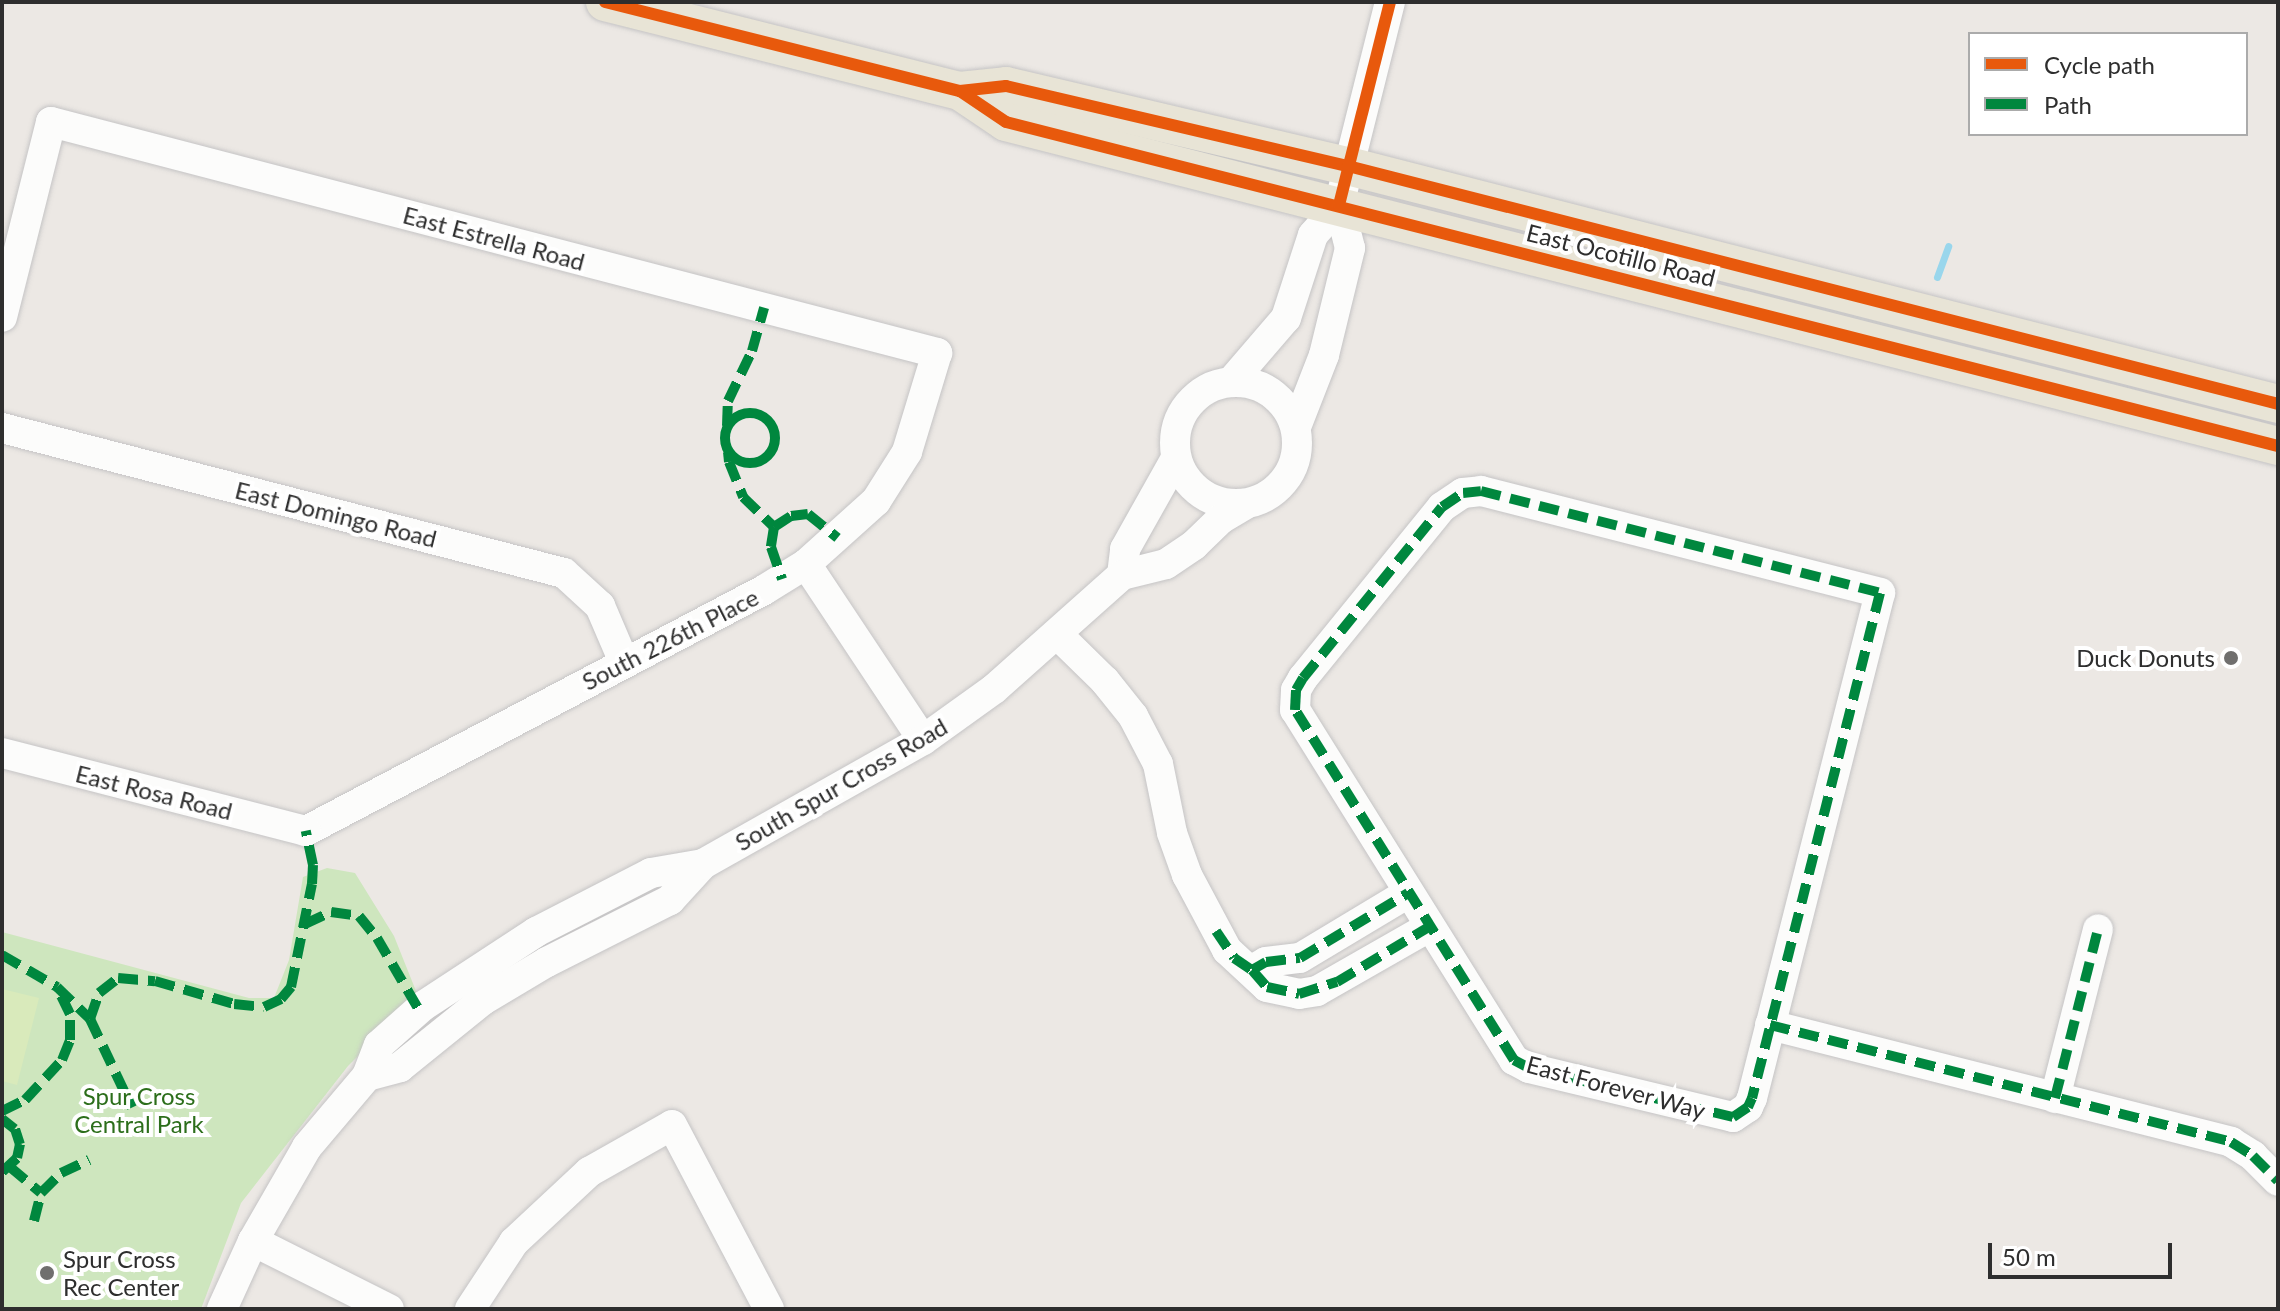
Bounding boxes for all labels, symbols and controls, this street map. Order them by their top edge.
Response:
legend [1968,32,2248,136]
text: Cycle path [2044,50,2155,79]
text: Path [2044,90,2092,119]
street label: East Estrella Road [400,200,588,276]
street label: East Ocotillo Road [1524,218,1718,292]
street label: East Domingo Road [232,475,440,553]
street label: South 226th Place [577,582,763,696]
place label: Duck Donuts [2076,644,2215,672]
marker: Duck Donuts [2222,649,2240,667]
street label: South Spur Cross Road [730,711,952,857]
street label: East Rosa Road [73,759,235,825]
street label: East Forever Way [1523,1049,1709,1125]
park label: Spur Cross Central Park [74,1082,204,1138]
scale bar [1992,1227,2176,1277]
text: 50 m [2002,1242,2056,1271]
place label: Spur Cross Rec Center [63,1245,179,1301]
marker: Spur Cross Rec Center [38,1264,56,1282]

